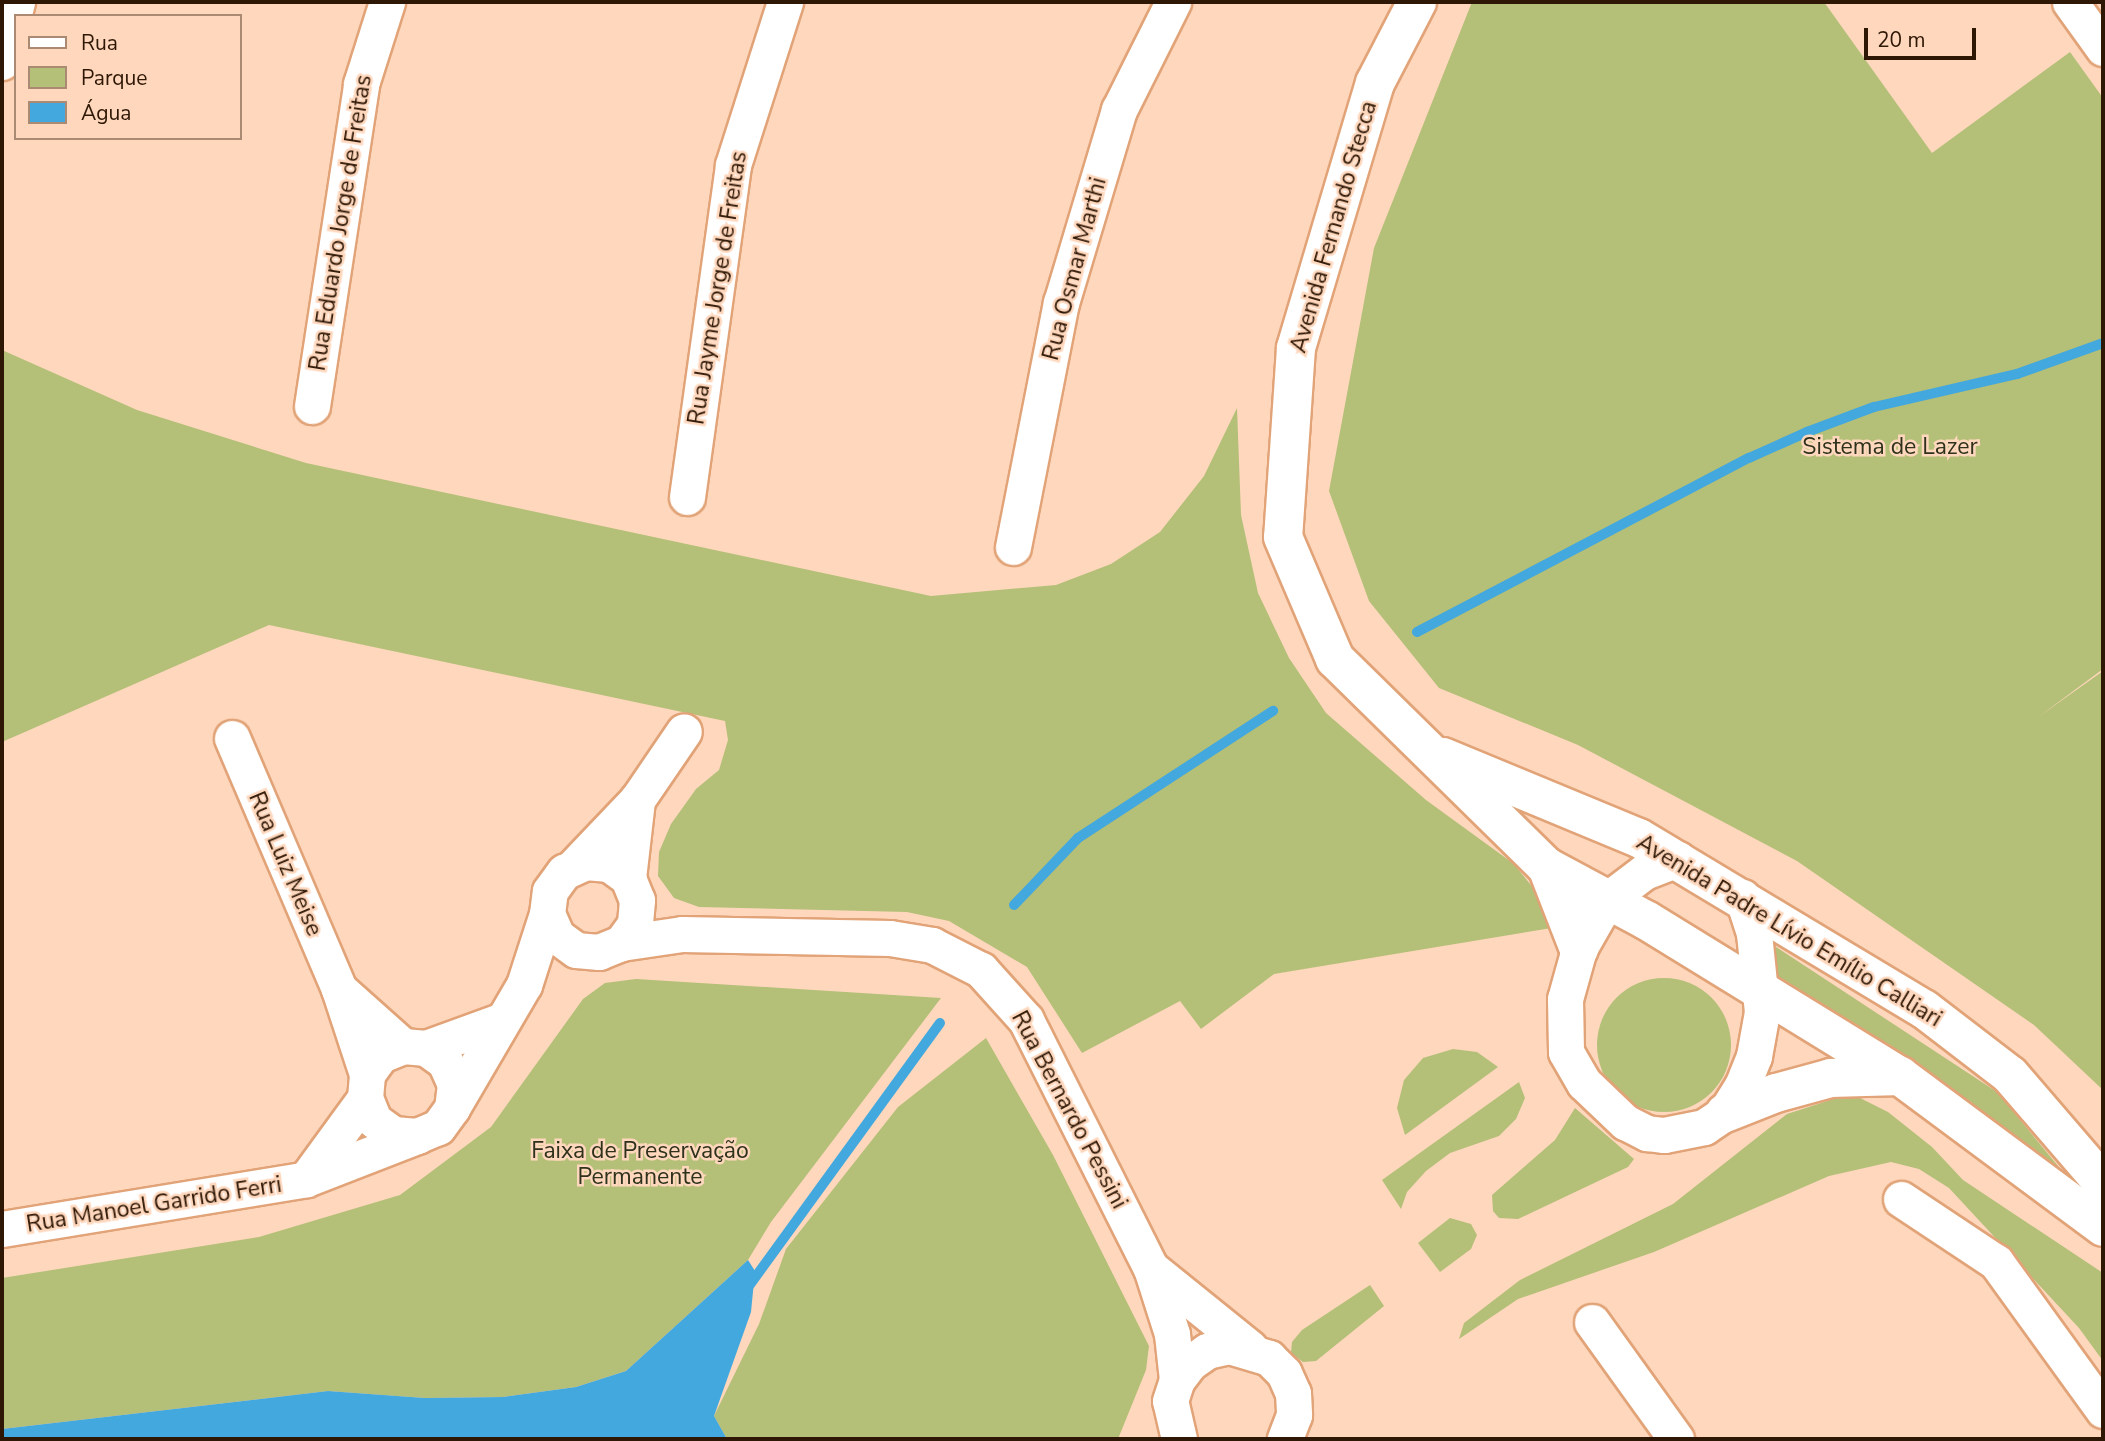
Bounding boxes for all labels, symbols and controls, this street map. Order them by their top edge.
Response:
legend [14,14,242,140]
scale bar [1867,14,1979,58]
text: 20 m [1877,26,1926,54]
text: Rua [81,29,118,57]
text: Parque [81,64,148,92]
street label: Rua Eduardo Jorge de Freitas [304,73,378,373]
street label: Avenida Fernando Stecca [1285,98,1383,356]
text: Água [81,99,131,127]
street label: Rua Jayme Jorge de Freitas [683,149,753,427]
street label: Rua Osmar Marthi [1037,175,1113,363]
park label: Sistema de Lazer [1802,433,1978,461]
street label: Rua Luiz Meise [242,788,328,940]
street label: Avenida Padre Lívio Emílio Calliari [1631,829,1947,1033]
street label: Rua Bernardo Pessini [1005,1006,1133,1214]
park label: Faixa de Preservação Permanente [531,1137,749,1191]
street label: Rua Manoel Garrido Ferri [24,1171,284,1239]

